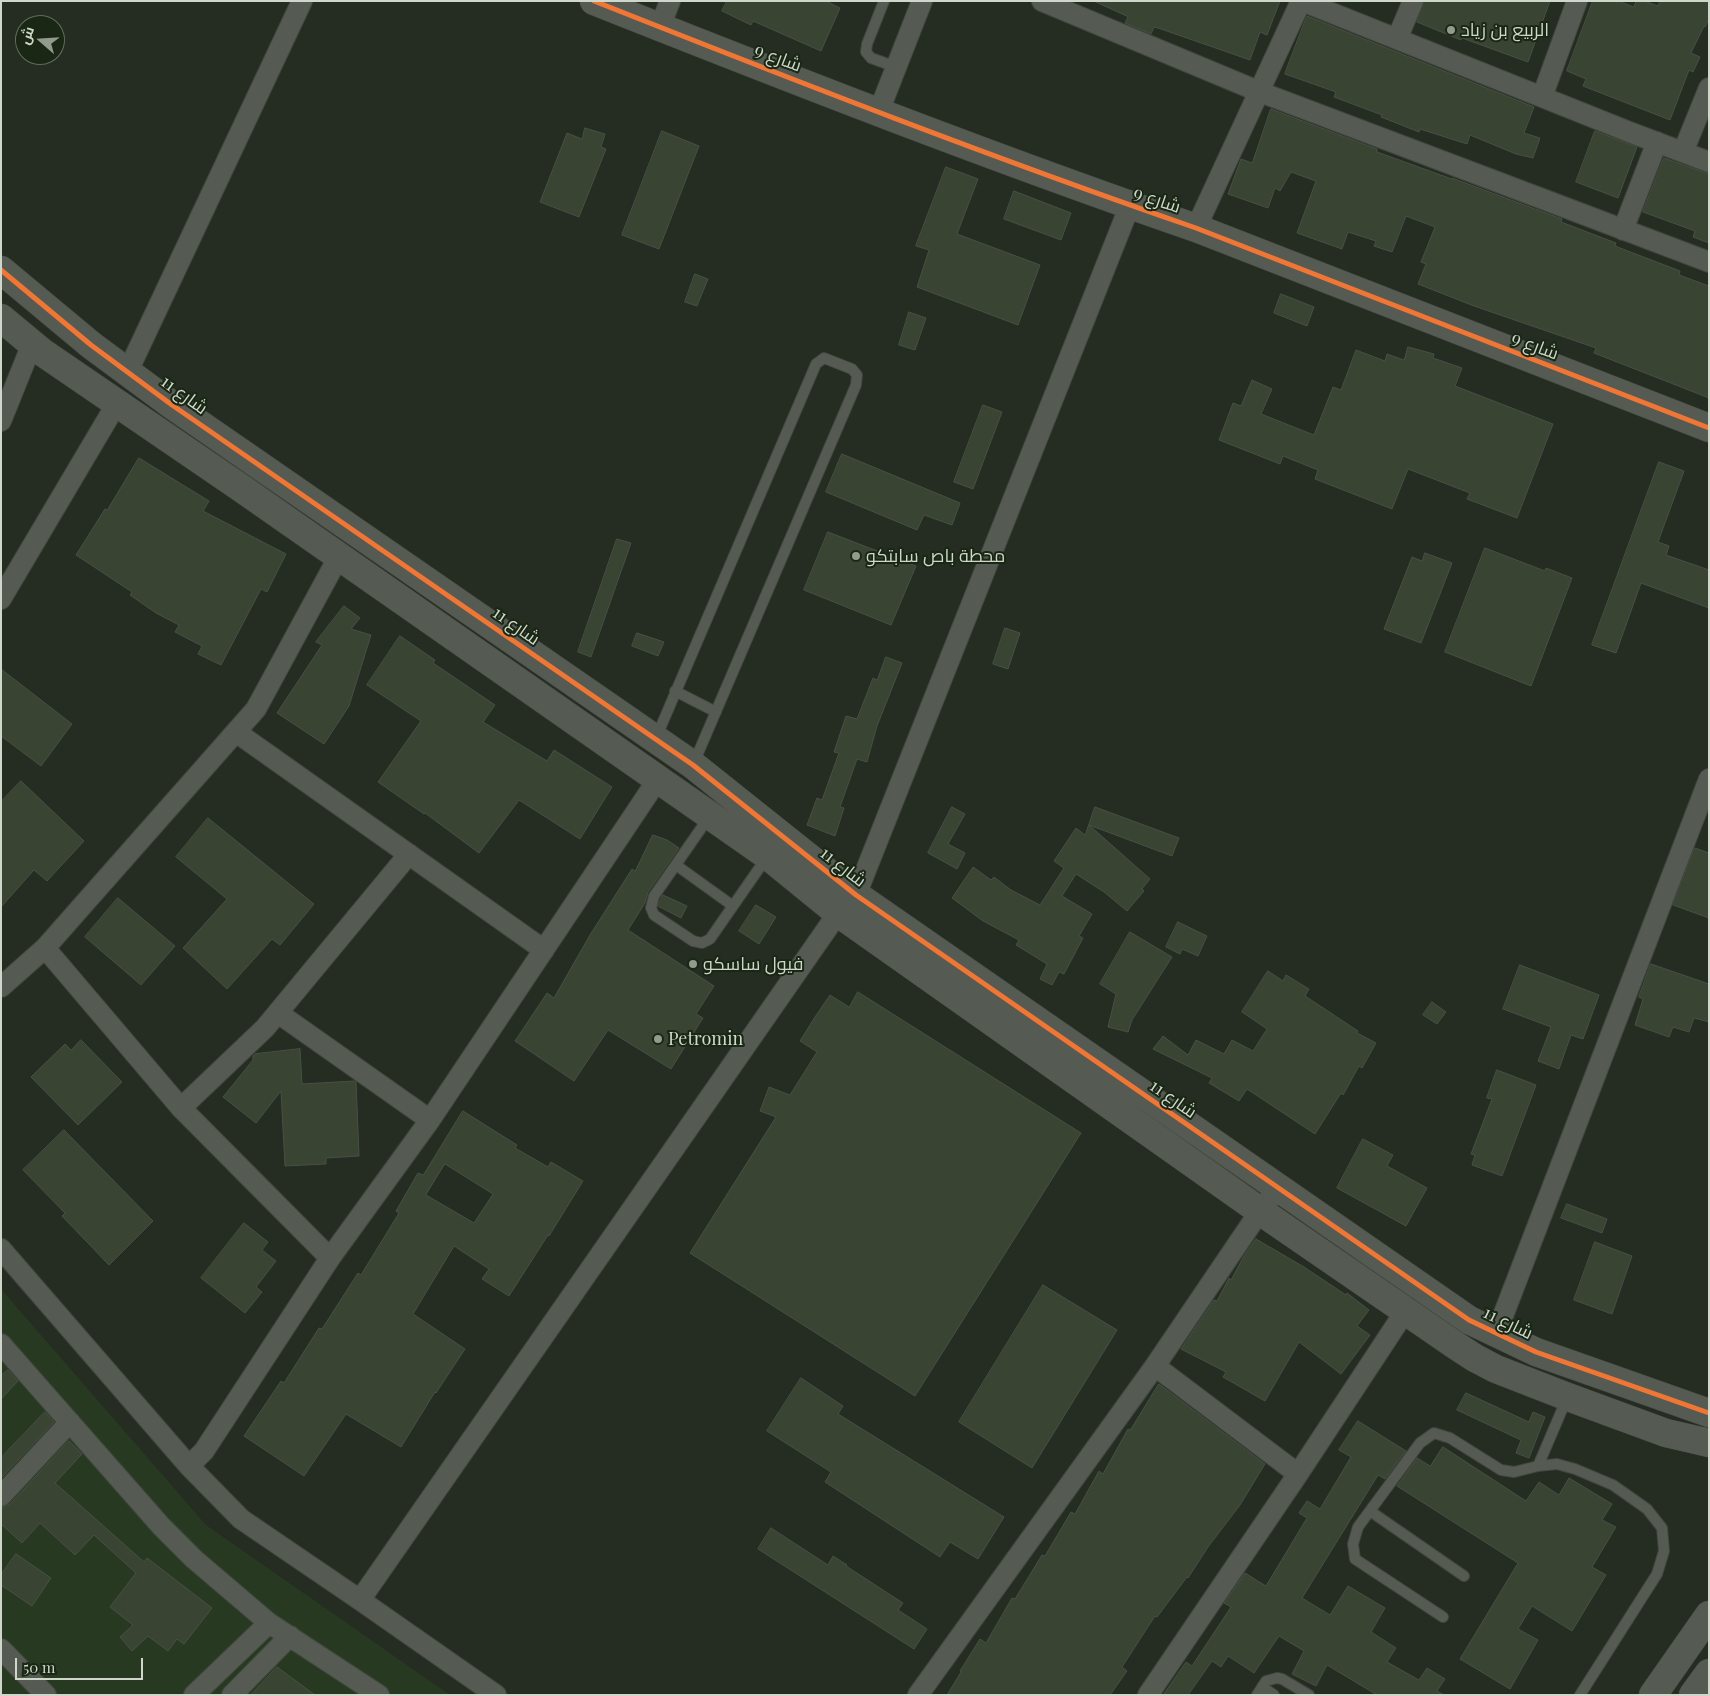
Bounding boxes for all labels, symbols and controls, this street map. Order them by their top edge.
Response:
north arrow [15,15,65,65]
place label: الربيع بن زياد [1461,19,1549,41]
text: ش [14,24,38,47]
marker: الربيع بن زياد [1445,24,1457,36]
street label: شارع 9 [751,39,805,77]
street label: شارع 9 [1131,182,1183,218]
street label: شارع 9 [1508,327,1562,365]
street label: شارع 11 [156,371,212,419]
place label: محطة باص سابتكو [866,545,1005,567]
marker: محطة باص سابتكو [850,550,862,562]
street label: شارع 11 [488,602,544,650]
street label: شارع 11 [816,842,870,892]
place label: فيول ساسكو [703,953,803,975]
marker: فيول ساسكو [687,958,699,970]
place label: Petromin [668,1028,743,1050]
marker: Petromin [652,1033,664,1045]
street label: شارع 11 [1145,1075,1201,1123]
street label: شارع 11 [1480,1302,1536,1344]
scale bar [18,1648,145,1680]
text: 50 m [23,1657,55,1677]

